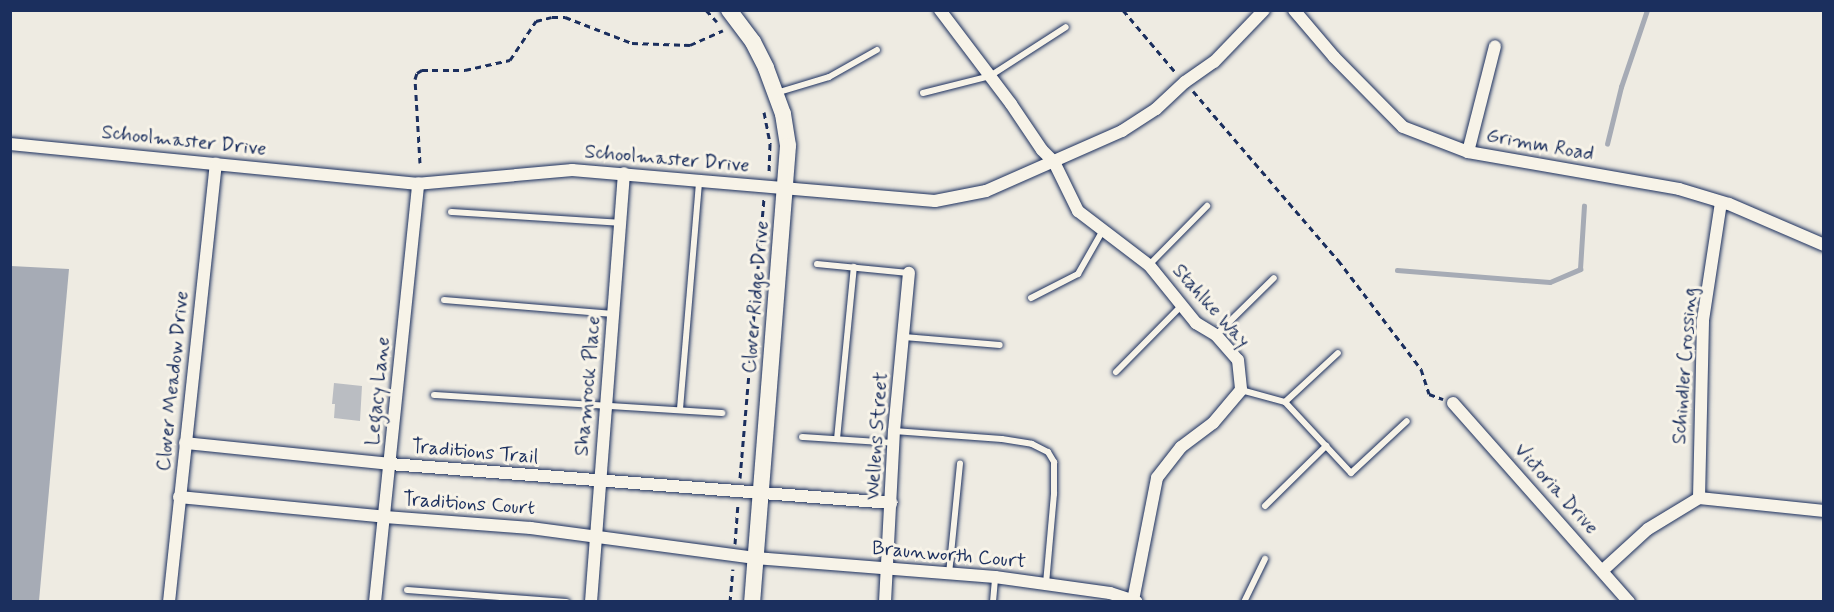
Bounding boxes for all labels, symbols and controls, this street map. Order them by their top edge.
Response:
street label: Schoolmaster Drive [101,120,267,162]
street label: Grimm Road [1484,124,1596,166]
street label: Schoolmaster Drive [584,140,750,178]
street label: Clover Ridge Drive [737,220,775,374]
street label: Stahlke Way [1166,258,1256,354]
street label: Schindler Crossing [1667,286,1703,446]
street label: Clover Meadow Drive [152,291,194,471]
street label: Shamrock Place [570,316,606,456]
street label: Legacy Lane [360,337,396,445]
street label: Wellens Street [861,372,893,500]
street label: Traditions Trail [412,435,538,469]
street label: Victoria Drive [1509,438,1603,540]
street label: Traditions Court [400,487,538,521]
street label: Braunworth Court [871,536,1027,574]

